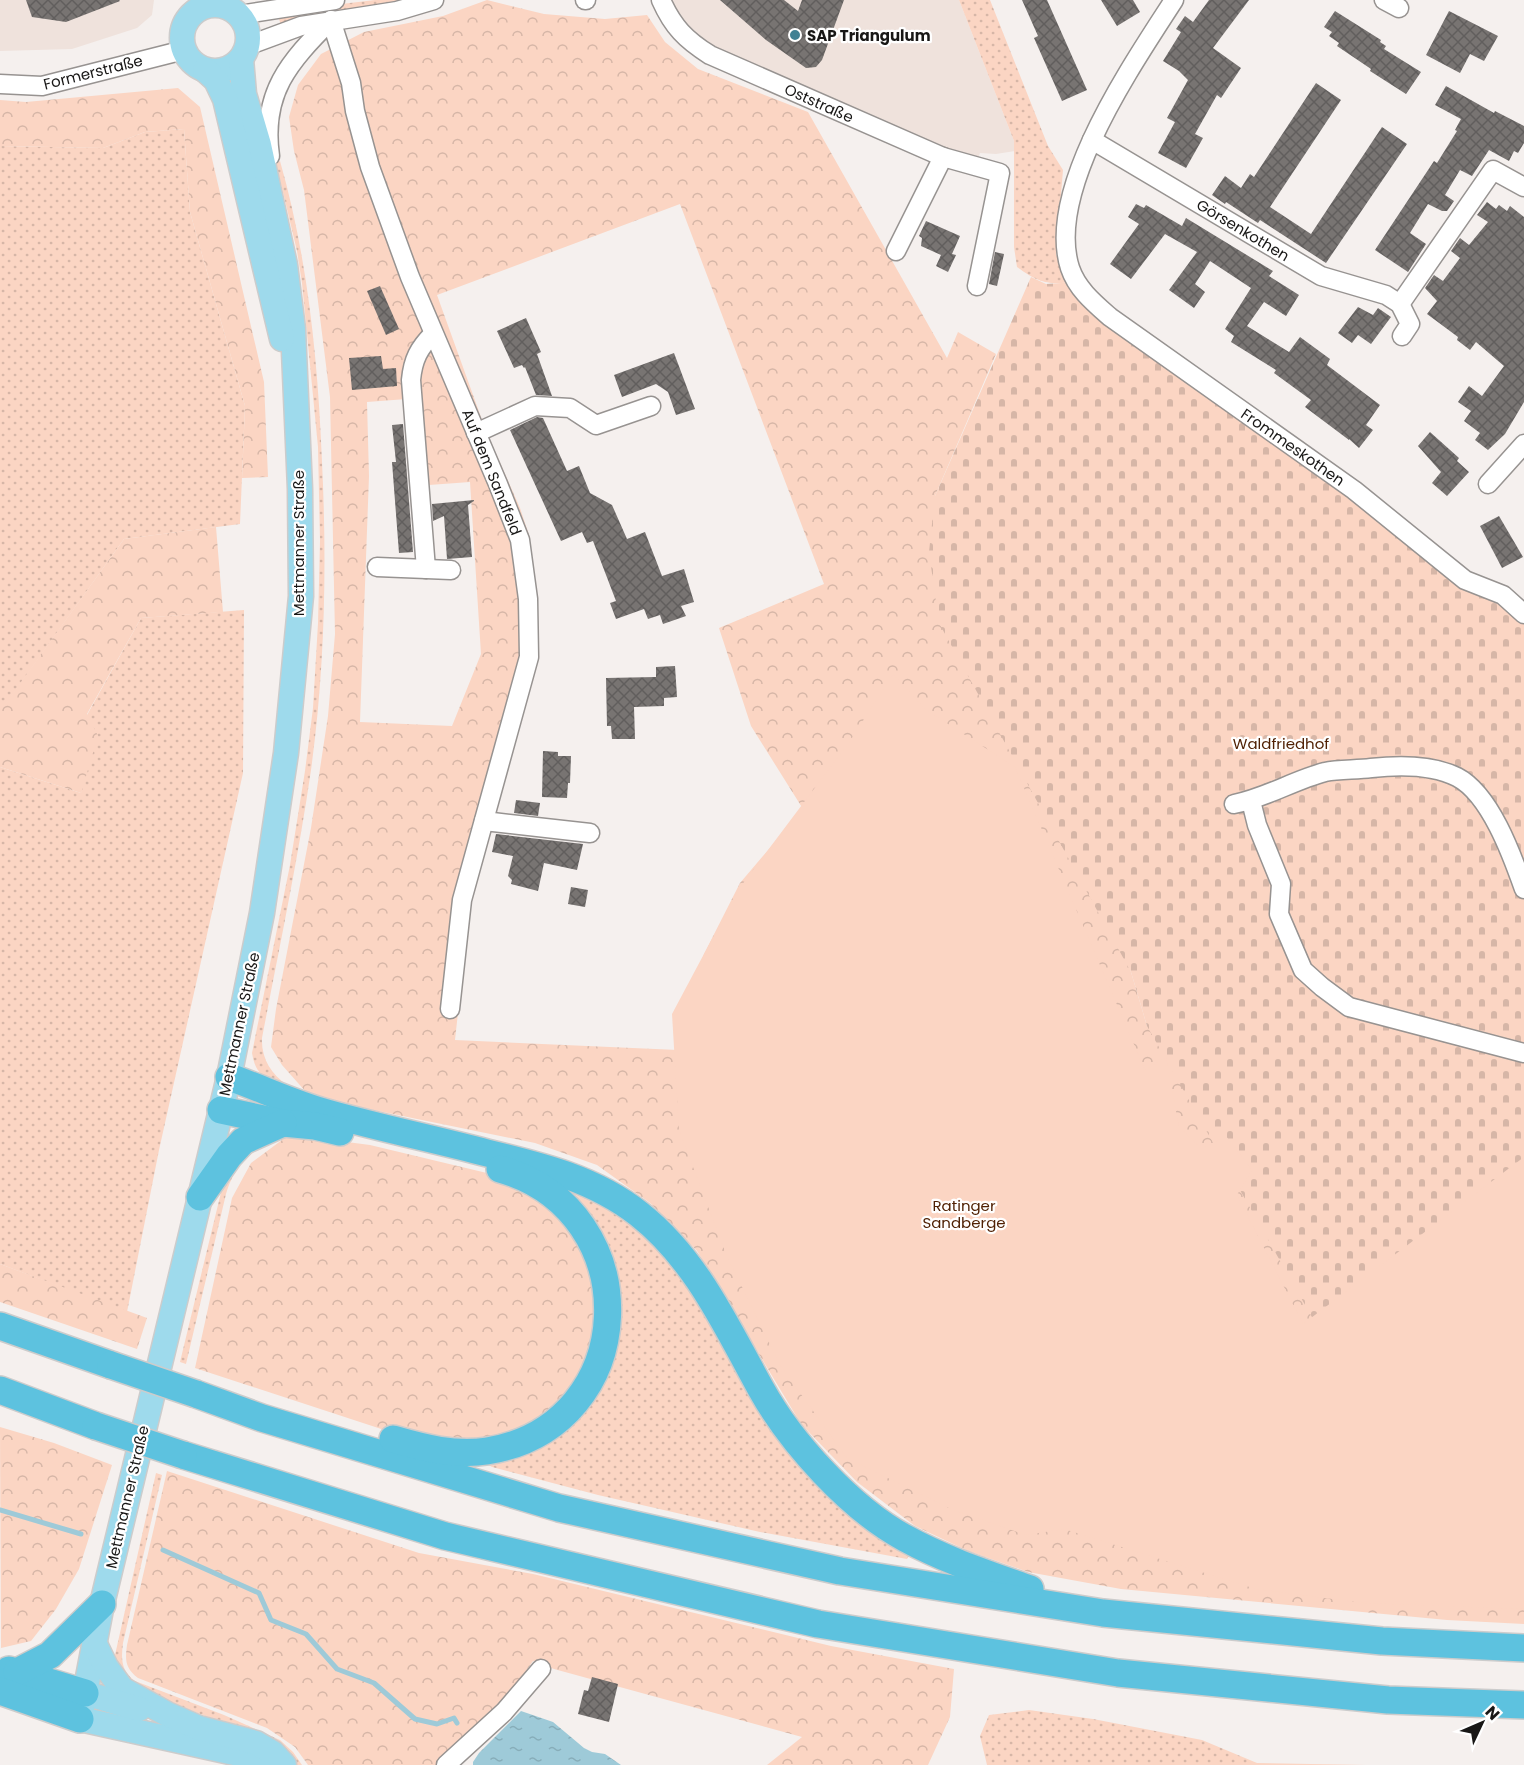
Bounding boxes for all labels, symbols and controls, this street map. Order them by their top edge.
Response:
place label: SAP Triangulum [807,25,931,46]
marker: SAP Triangulum [788,28,802,42]
street label: Formerstraße [41,50,145,94]
street label: Oststraße [781,78,857,128]
street label: Görsenkothen [1193,194,1293,266]
street label: Frommeskothen [1237,403,1349,491]
street label: Auf dem Sandfeld [457,406,527,538]
street label: Mettmanner Straße [288,470,309,616]
park label: Waldfriedhof [1233,733,1329,754]
street label: Mettmanner Straße [214,950,264,1098]
park label: Ratinger Sandberge [922,1195,1006,1233]
street label: Mettmanner Straße [100,1423,154,1571]
north arrow [1452,1693,1512,1753]
text: N [1480,1701,1505,1725]

